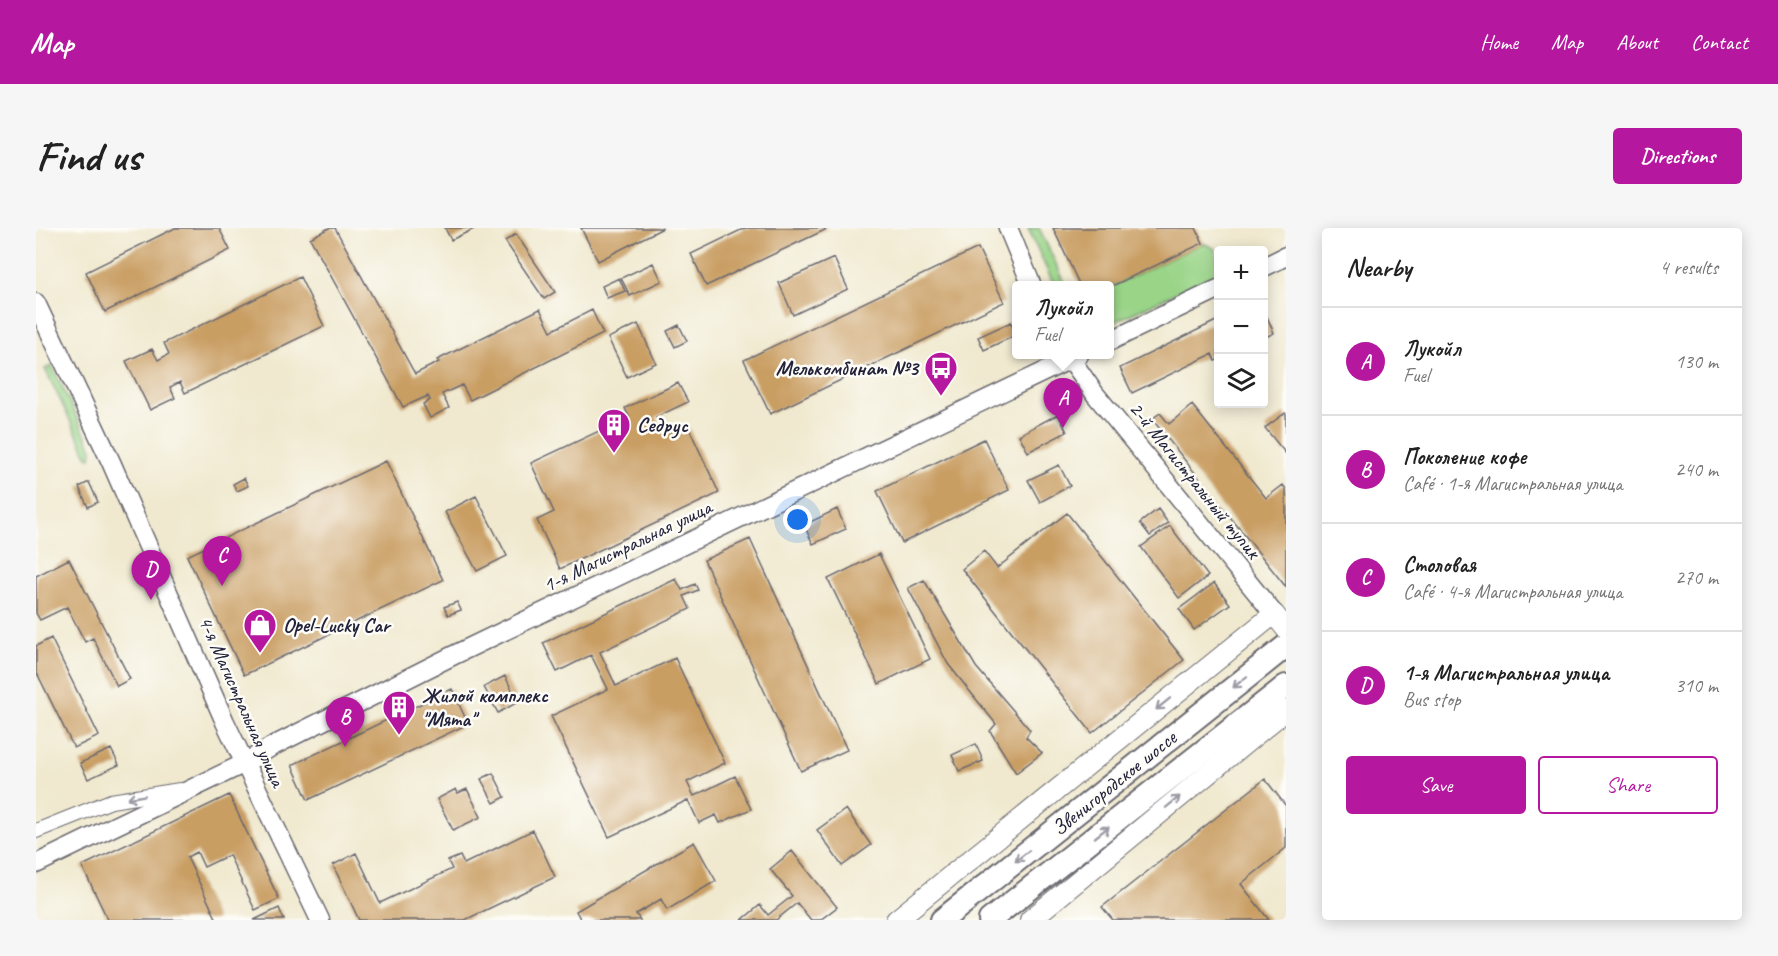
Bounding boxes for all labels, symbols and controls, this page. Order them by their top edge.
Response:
text: Map [30,25,73,60]
text: Home [1480,29,1518,55]
text: Map [1551,29,1583,55]
text: About [1616,29,1658,55]
text: Contact [1691,29,1748,55]
button: Directions [1613,128,1742,184]
text: Find us [36,130,141,183]
map controls [1214,246,1268,408]
button: + [1214,246,1268,300]
text: Nearby [1346,251,1411,284]
text: 4 results [1659,255,1718,280]
popup [1012,281,1114,359]
text: Лукойл [1034,294,1092,322]
button: − [1214,300,1268,354]
text: Fuel [1034,322,1060,347]
text: Лукойл [1403,335,1461,363]
text: A [1360,349,1371,374]
text: 130 m [1675,349,1718,374]
bus stop icon: Мелькомбинат №3 [923,350,959,397]
button: layers [1214,354,1268,408]
place label: Мелькомбинат №3 [776,355,921,381]
text: Fuel [1403,363,1429,388]
pin: A [1044,378,1082,428]
street label: 2-й Магистральный тупик [1123,396,1267,565]
building icon: Седрус [596,407,632,454]
place label: Седрус [637,412,689,439]
text: Поколение кофе [1403,443,1526,471]
text: B [1360,457,1371,482]
text: 240 m [1675,457,1718,482]
text: Café · 1-я Магистральная улица [1403,471,1623,496]
street label: 1-я Магистральная улица [538,493,718,598]
your location [783,505,812,534]
pin: C [202,536,242,586]
pin: D [132,550,170,600]
text: Столовая [1403,551,1476,579]
text: C [1361,565,1370,590]
text: 270 m [1675,565,1718,590]
text: Café · 4-я Магистральная улица [1403,579,1623,604]
shop icon: Opel-Lucky Car [242,607,278,654]
street label: 4-я Магистральная улица [193,612,292,793]
place label: Opel-Lucky Car [283,612,392,638]
text: 1-я Магистральная улица [1403,659,1609,687]
text: D [1360,673,1371,698]
text: 310 m [1675,673,1718,698]
one-way arrow [1232,676,1248,689]
place label: Жилой комплекс "Мята" [422,682,548,732]
text: Bus stop [1403,687,1461,712]
building icon: Жилой комплекс "Мята" [381,689,417,736]
one-way arrow [1156,697,1171,711]
pin: B [326,698,364,747]
street label: Звенигородское шоссе [1046,724,1182,841]
button: Save [1346,756,1526,814]
button: Share [1538,756,1718,814]
one-way arrow [127,792,147,803]
one-way arrow [1164,796,1180,809]
one-way arrow [1094,825,1110,838]
one-way arrow [1014,850,1030,863]

